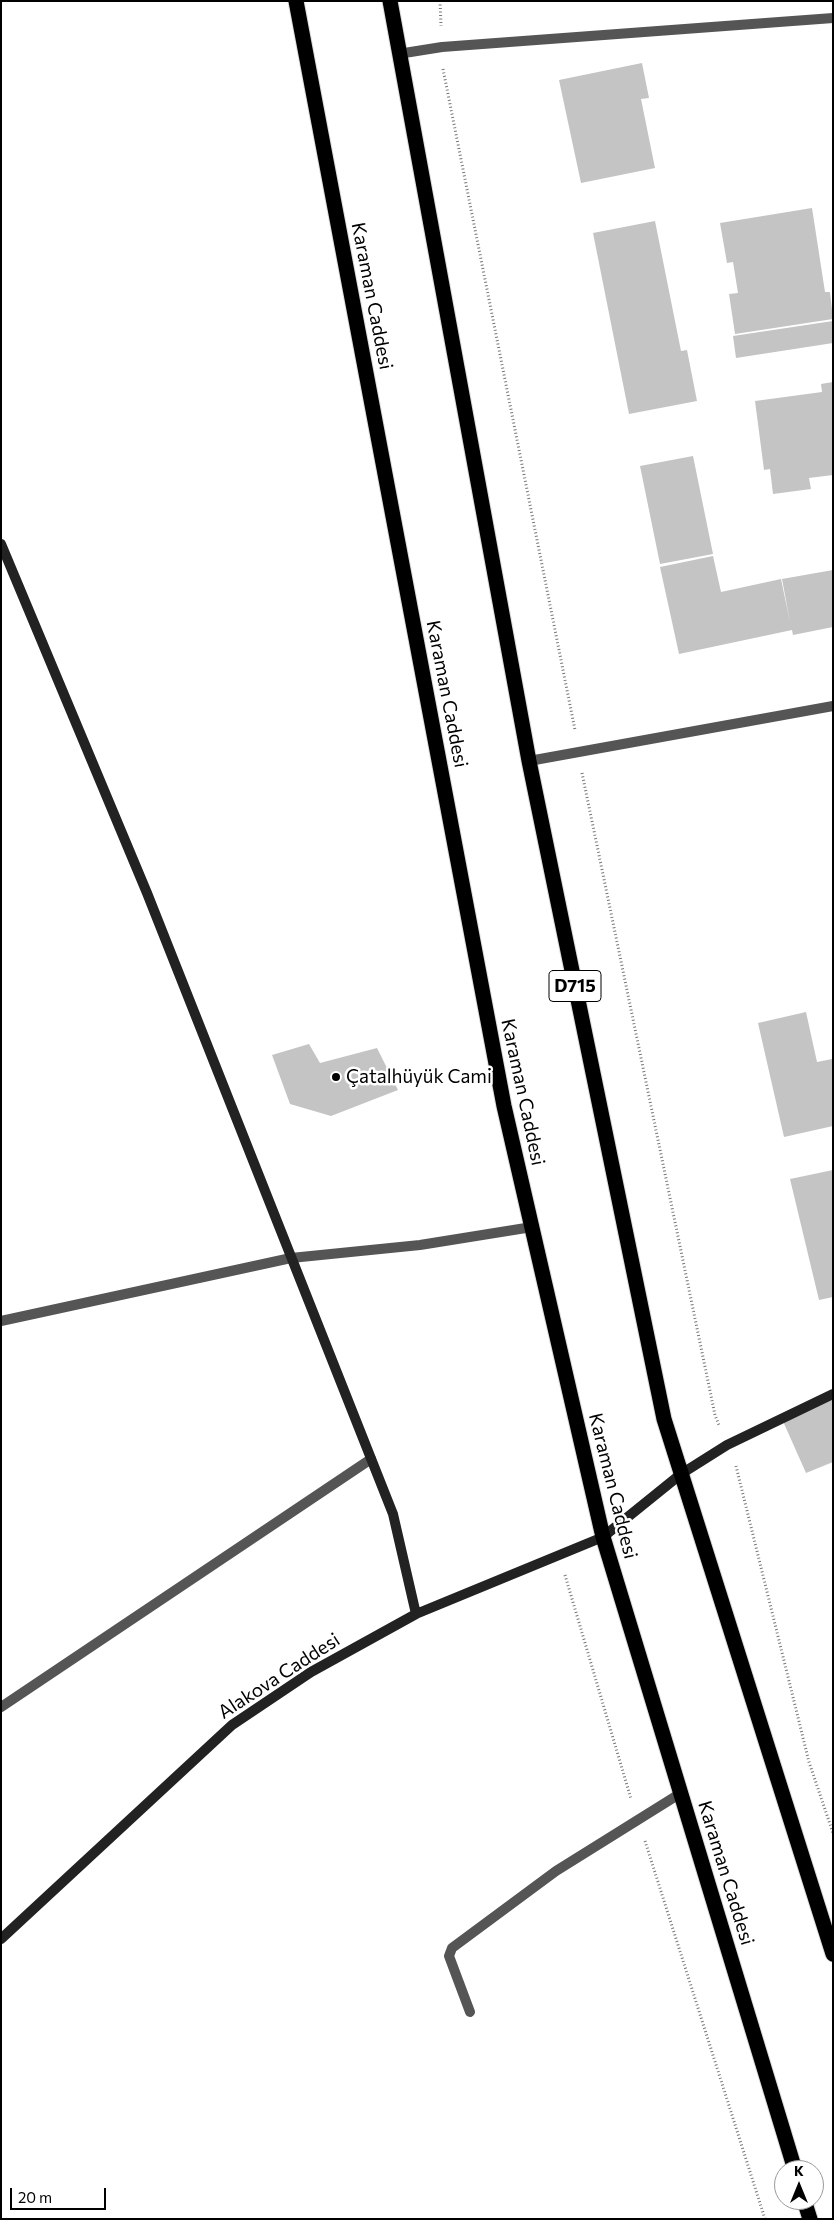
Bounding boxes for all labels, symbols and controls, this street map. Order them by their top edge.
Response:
street label: Karaman Caddesi [347,220,397,372]
street label: Karaman Caddesi [422,618,472,770]
road number: D715 [549,970,601,1001]
street label: Karaman Caddesi [496,1017,550,1167]
place label: Çatalhüyük Cami [346,1066,492,1088]
marker: Çatalhüyük Cami [330,1071,342,1083]
street label: Karaman Caddesi [584,1411,642,1561]
street label: Alakova Caddesi [214,1628,344,1724]
street label: Karaman Caddesi [693,1798,759,1948]
north arrow [774,2160,824,2210]
text: K [794,2162,804,2179]
scale bar [12,2178,109,2210]
text: 20 m [18,2188,52,2206]

